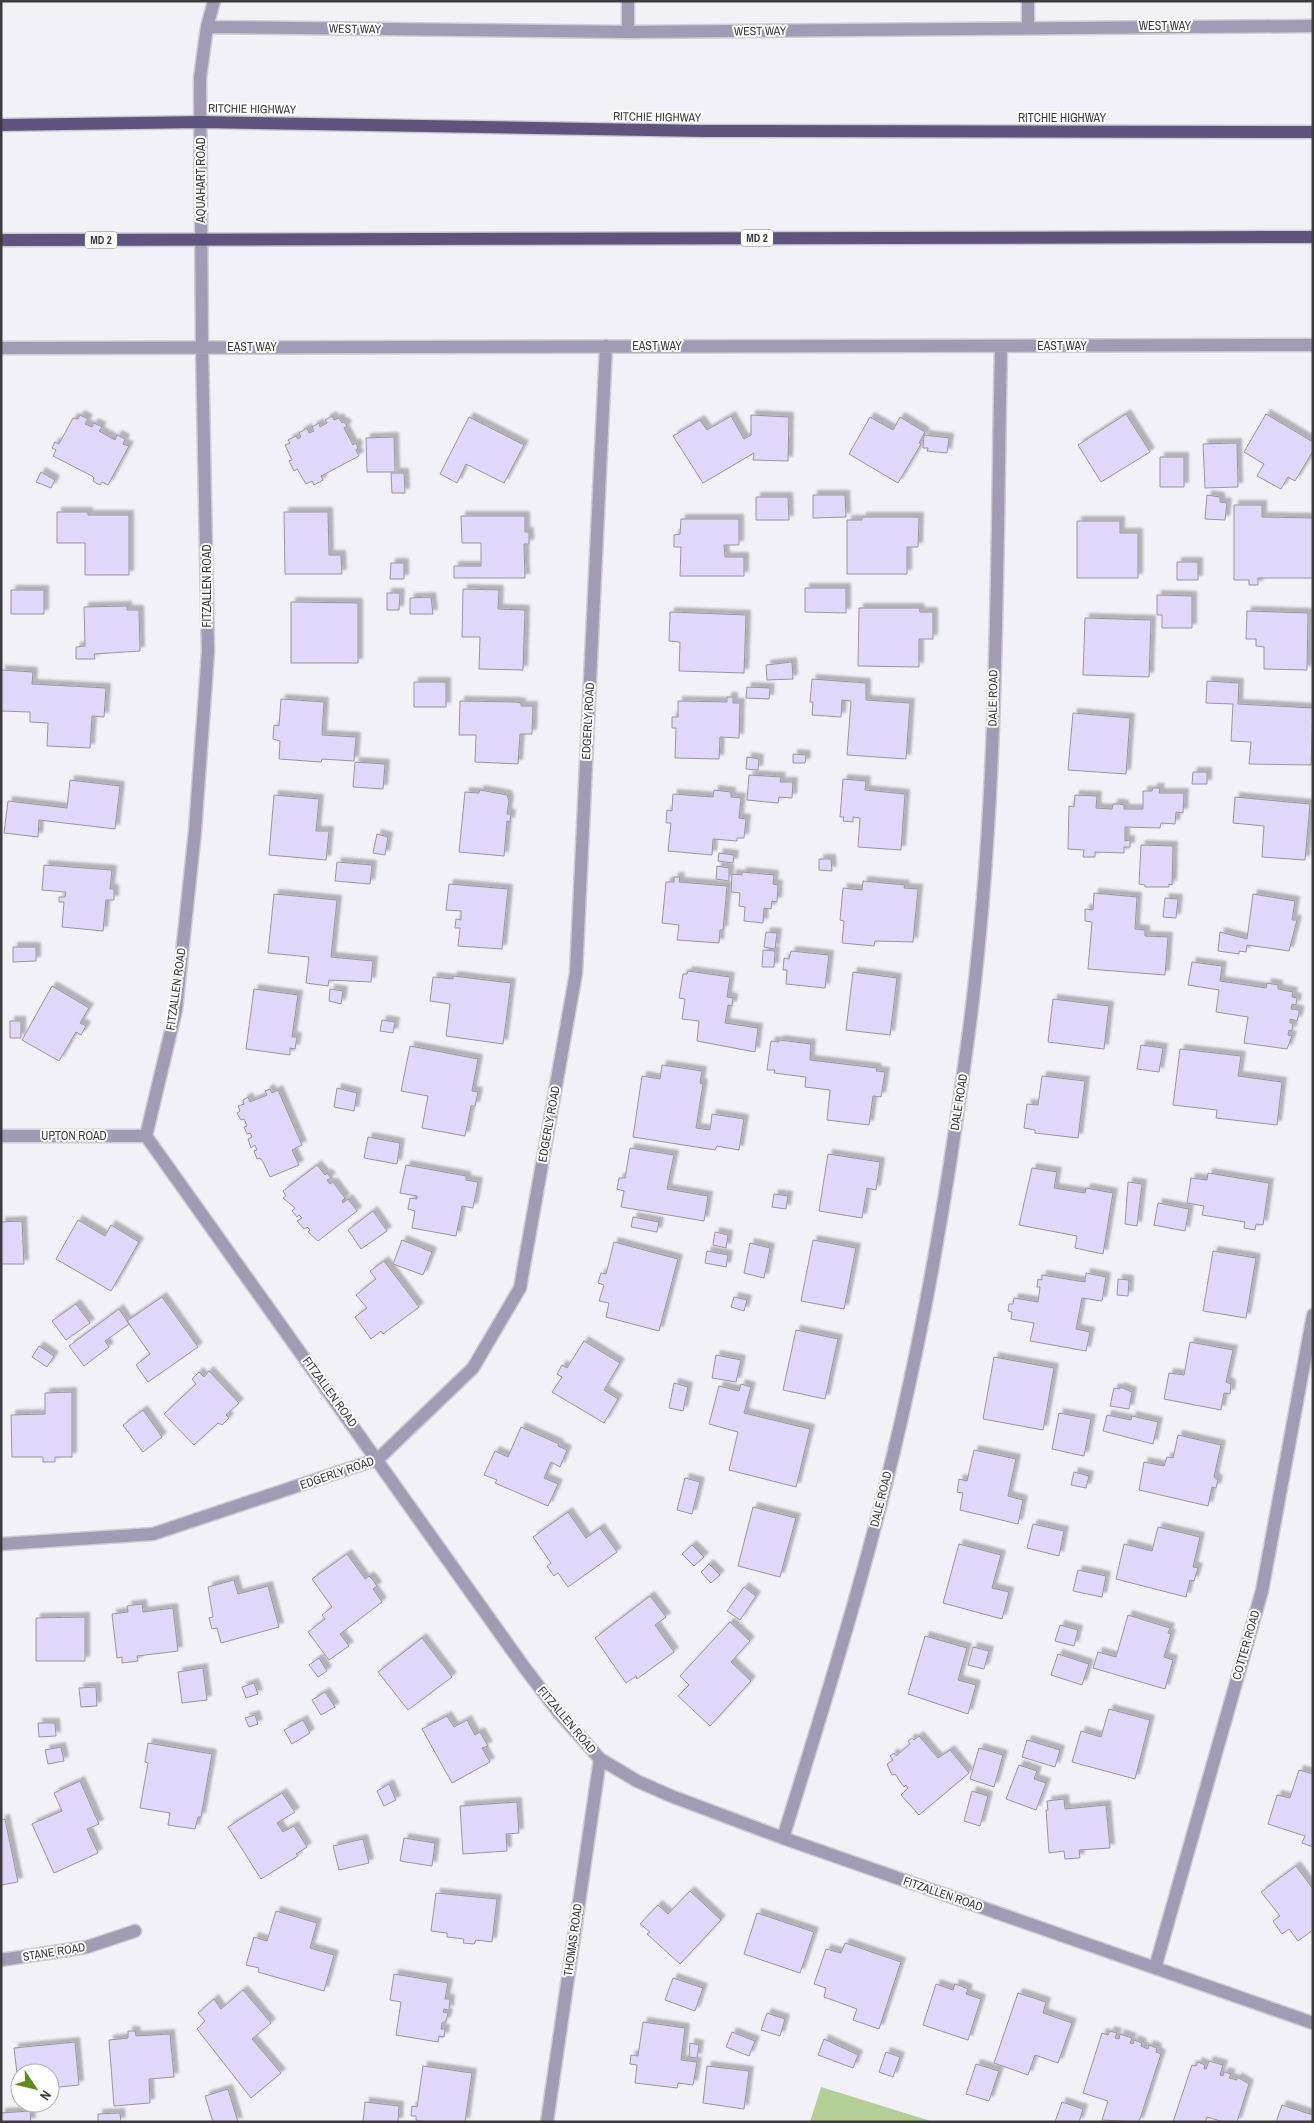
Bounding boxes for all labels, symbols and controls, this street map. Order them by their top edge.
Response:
street label: WEST WAY [1139,18,1192,34]
street label: WEST WAY [329,21,382,37]
street label: WEST WAY [734,23,787,39]
street label: RITCHIE HIGHWAY [208,100,297,118]
street label: RITCHIE HIGHWAY [613,108,702,126]
street label: RITCHIE HIGHWAY [1018,110,1106,126]
street label: AQUAHART ROAD [193,137,209,224]
road number: MD 2 [741,230,773,247]
road number: MD 2 [85,232,117,248]
street label: EAST WAY [632,338,682,354]
street label: EAST WAY [1037,338,1087,354]
street label: EAST WAY [227,339,277,355]
street label: FITZALLEN ROAD [199,544,215,628]
street label: DALE ROAD [985,669,1001,727]
street label: EDGERLY ROAD [578,682,598,760]
street label: FITZALLEN ROAD [162,947,190,1031]
street label: DALE ROAD [947,1073,971,1131]
street label: EDGERLY ROAD [534,1085,564,1163]
street label: UPTON ROAD [41,1128,107,1144]
street label: FITZALLEN ROAD [299,1354,361,1430]
street label: EDGERLY ROAD [298,1453,376,1493]
street label: DALE ROAD [866,1469,896,1529]
street label: COTTER ROAD [1228,1608,1264,1682]
street label: FITZALLEN ROAD [534,1683,600,1757]
street label: FITZALLEN ROAD [901,1873,985,1915]
street label: THOMAS ROAD [560,1903,586,1977]
street label: STANE ROAD [22,1939,86,1965]
north arrow [10,2063,60,2113]
text: N [36,2087,55,2104]

